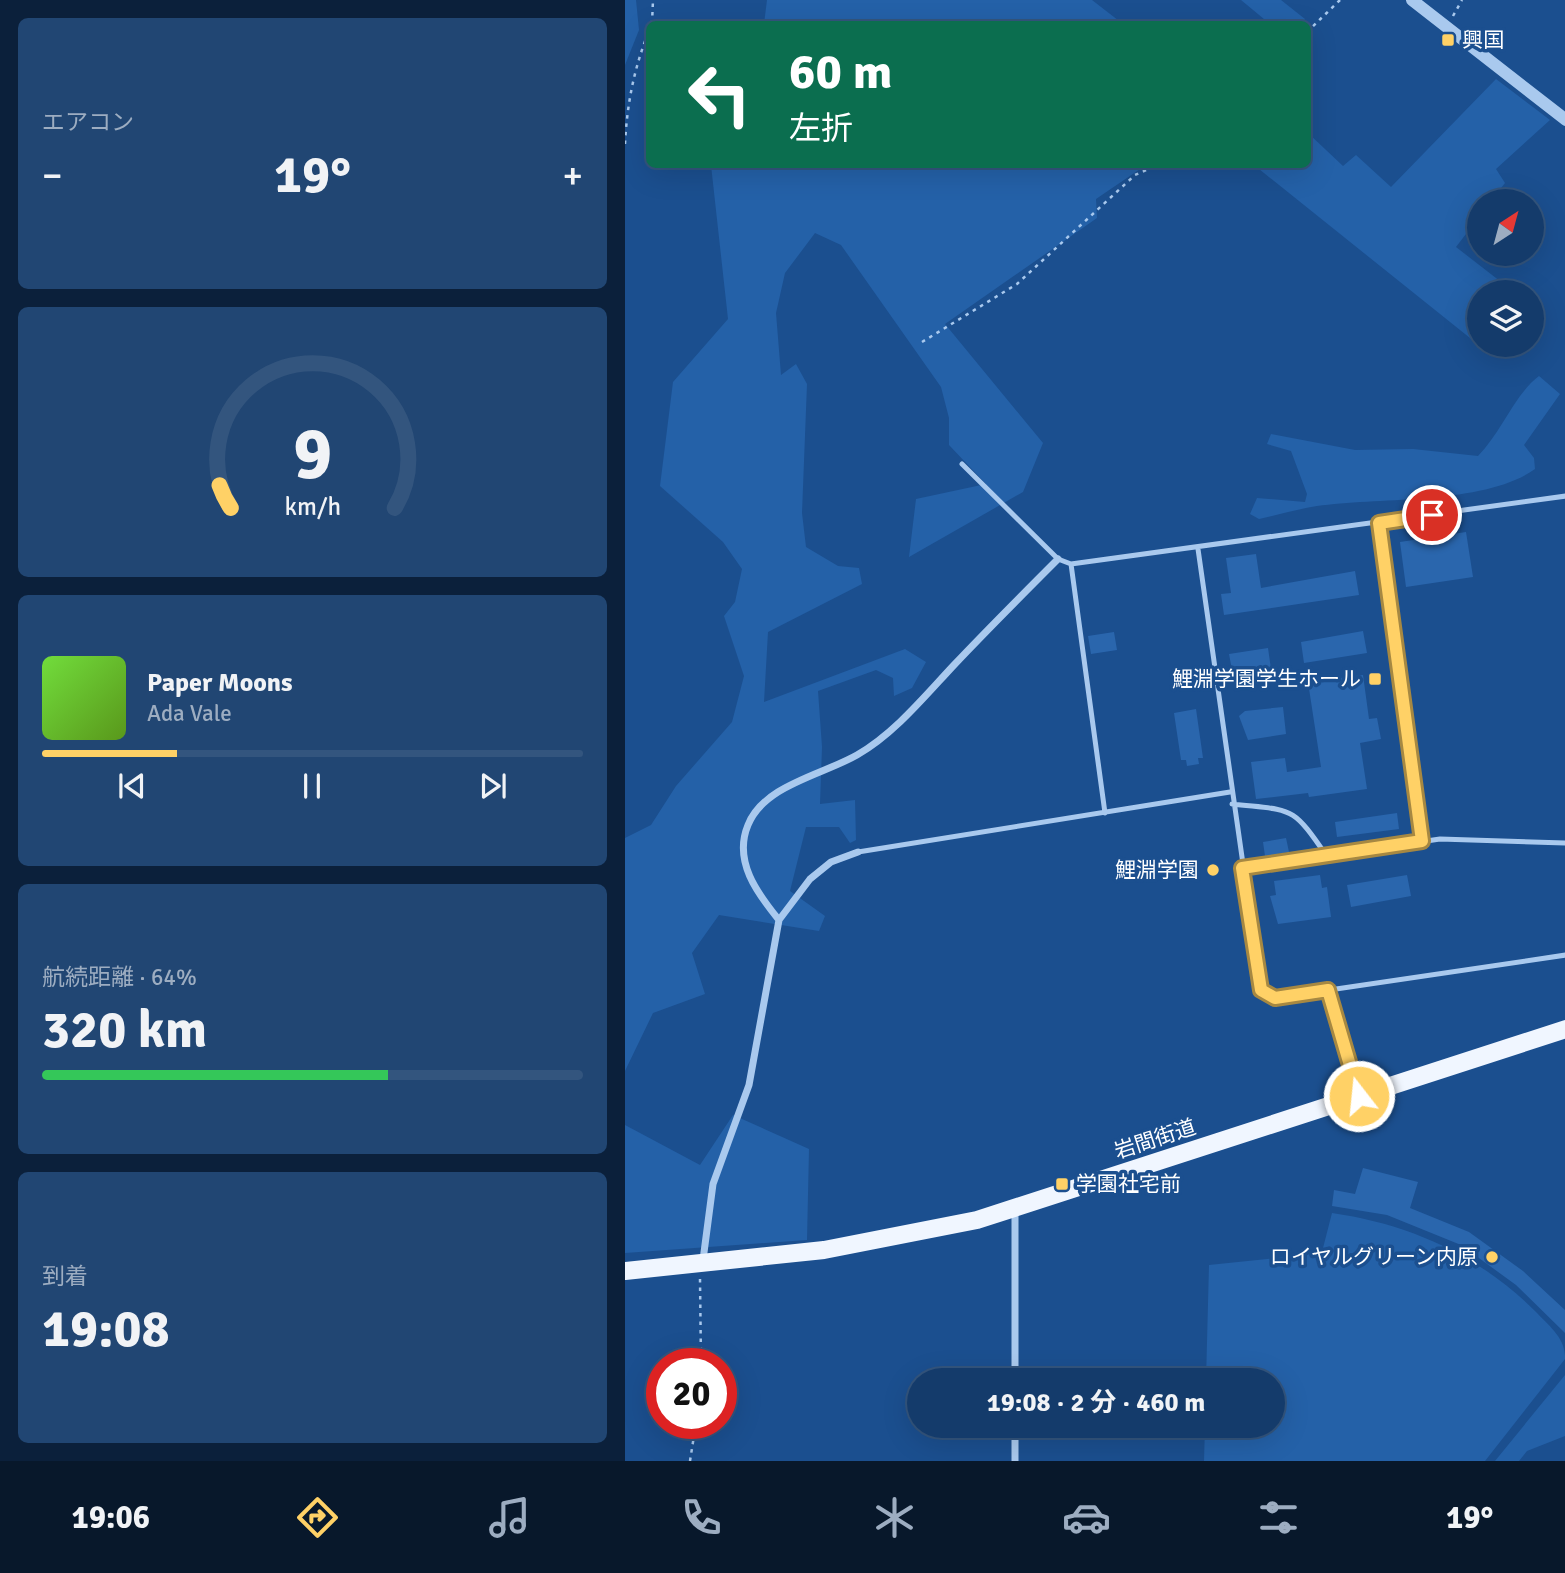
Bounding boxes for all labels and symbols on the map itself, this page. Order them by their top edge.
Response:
place label: 興国 [1462,27,1504,53]
marker: 興国 [1440,32,1456,48]
north arrow [1467,189,1544,266]
pin [1402,485,1462,545]
place label: 鯉淵学園学生ホール [1172,666,1361,692]
marker: 鯉淵学園学生ホール [1367,671,1383,687]
place label: 鯉淵学園 [1115,857,1199,883]
marker: 鯉淵学園 [1205,862,1221,878]
position arrow [1322,1059,1396,1133]
street label: 岩間街道 [1111,1114,1199,1164]
place label: 学園社宅前 [1076,1171,1181,1197]
marker: 学園社宅前 [1054,1176,1070,1192]
place label: ロイヤルグリーン内原 [1270,1244,1478,1270]
marker: ロイヤルグリーン内原 [1484,1249,1500,1265]
speed limit sign: 20 [646,1348,737,1439]

